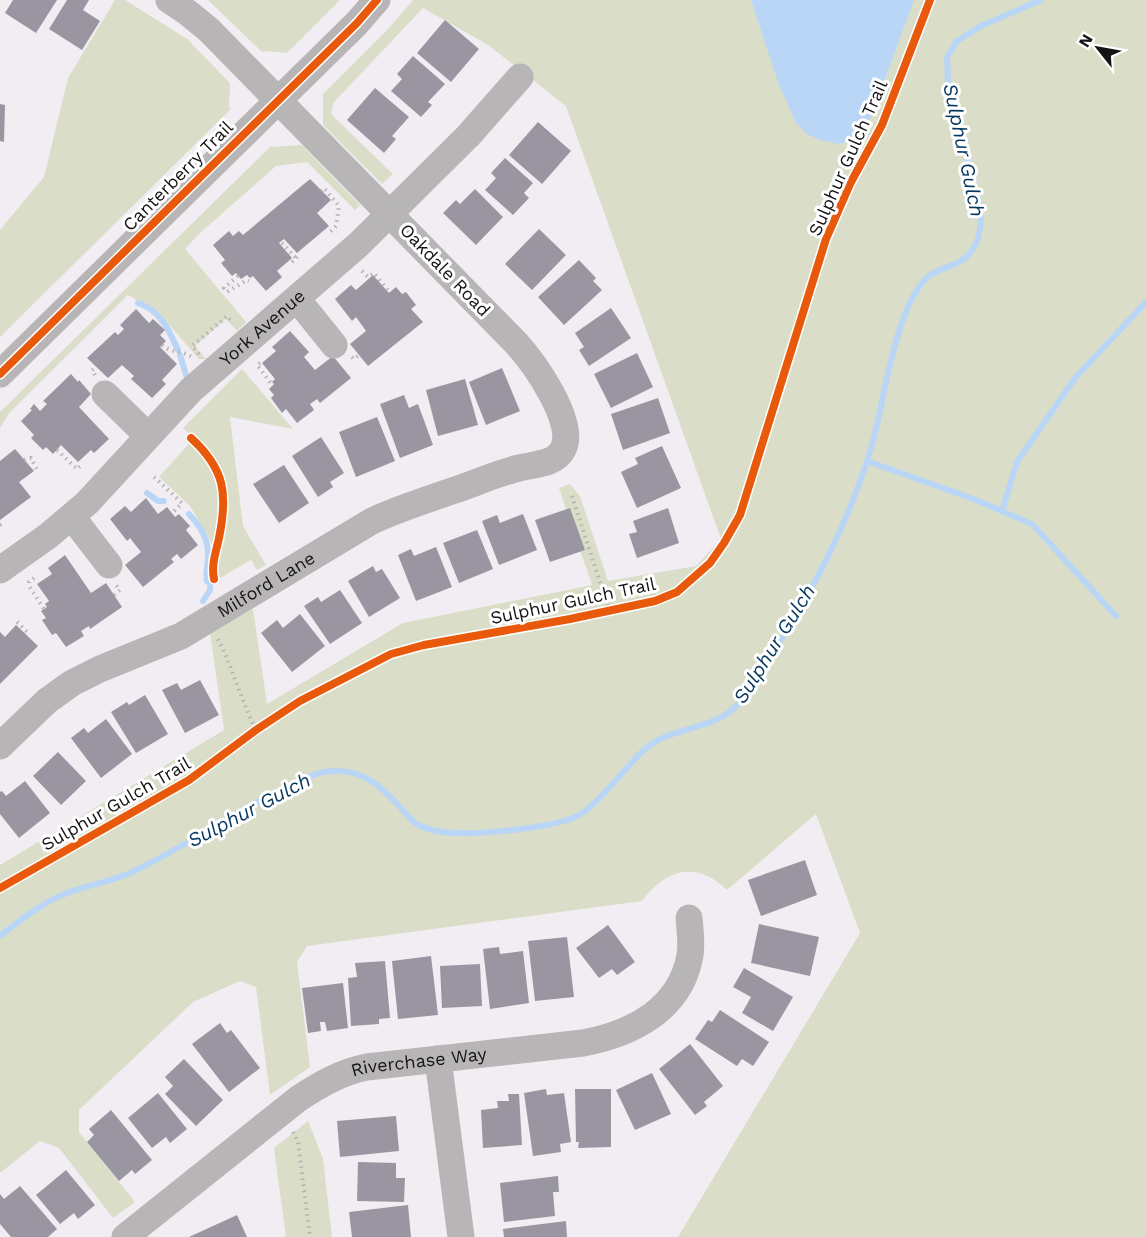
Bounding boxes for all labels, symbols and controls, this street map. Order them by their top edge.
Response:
north arrow [1068,18,1128,78]
text: N [1074,31,1097,51]
street label: Sulphur Gulch Trail [804,76,892,239]
water label: Sulphur Gulch [938,81,990,219]
street label: Canterberry Trail [118,116,237,235]
street label: Oakdale Road [396,219,495,320]
street label: York Avenue [215,285,309,370]
street label: Milford Lane [213,547,319,622]
street label: Sulphur Gulch Trail [488,573,658,628]
water label: Sulphur Gulch [728,580,820,708]
street label: Sulphur Gulch Trail [38,752,194,855]
water label: Sulphur Gulch [183,768,315,852]
street label: Riverchase Way [349,1043,488,1081]

